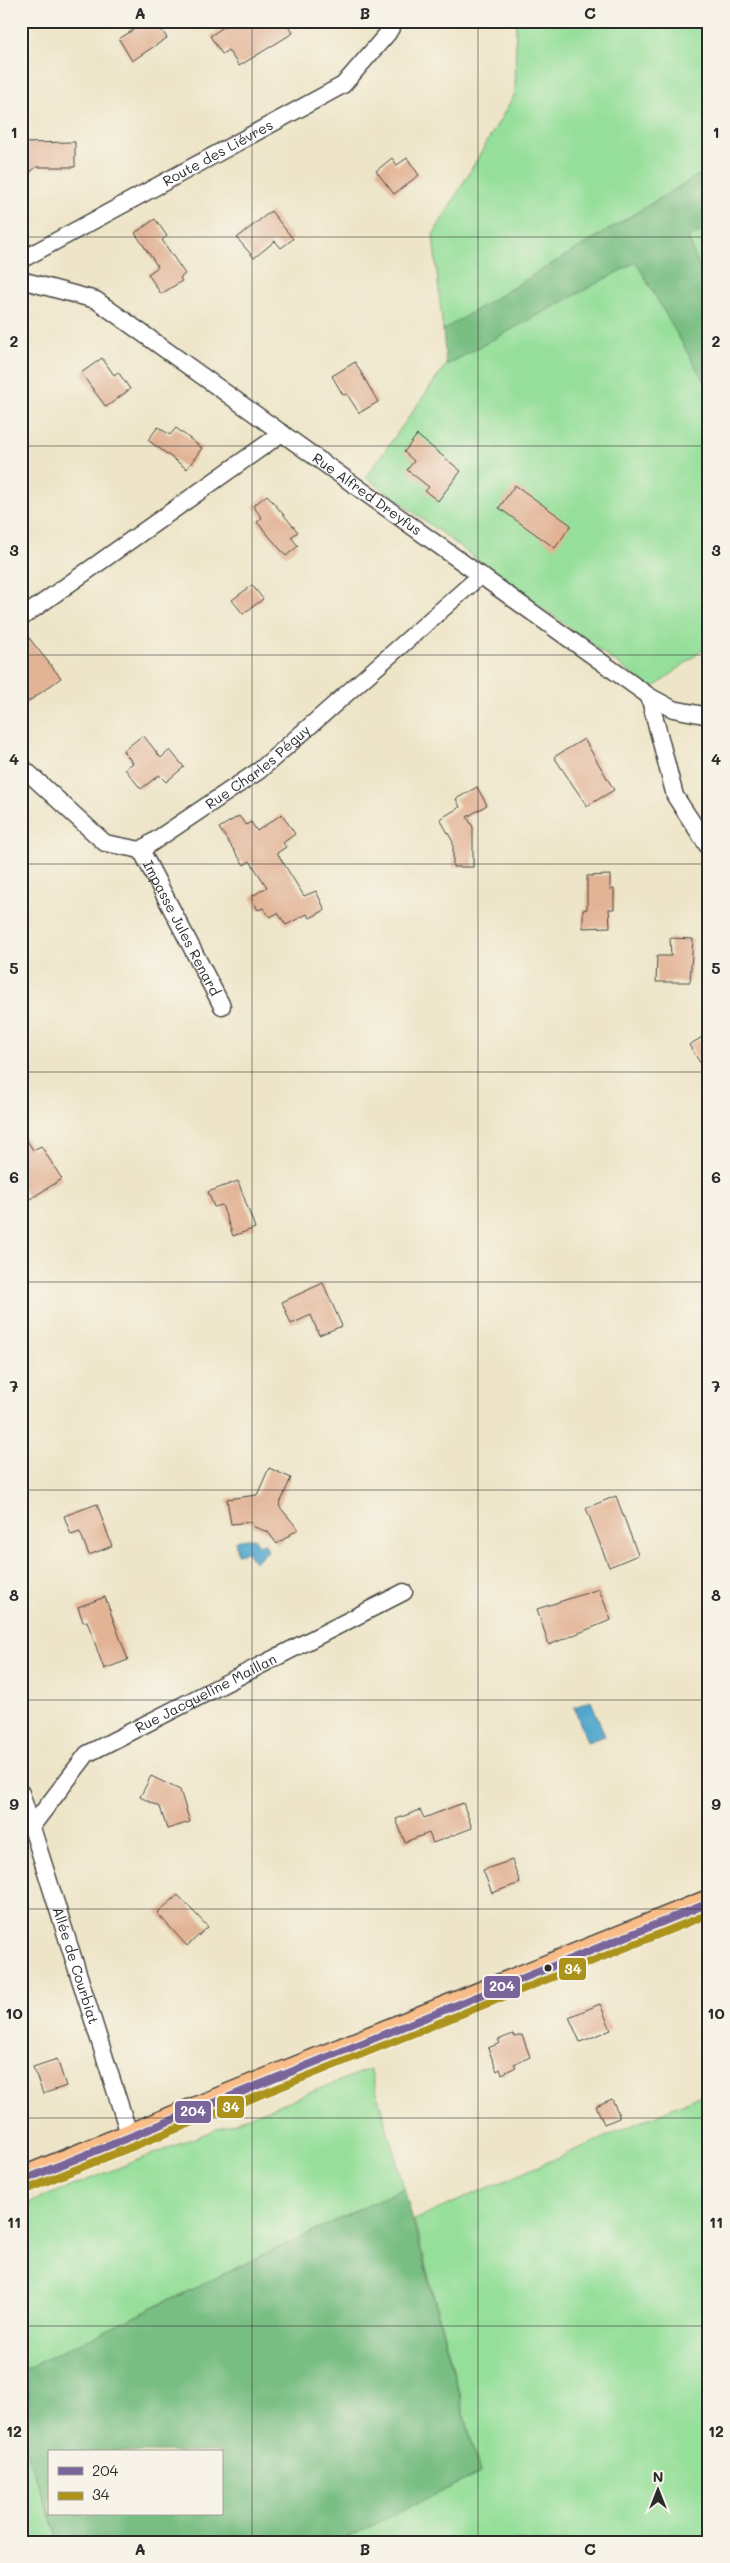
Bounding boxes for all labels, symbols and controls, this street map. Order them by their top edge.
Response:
text: A [134,2,146,23]
text: B [360,2,370,23]
text: C [584,2,596,23]
street label: Route des Liévres [159,115,276,190]
text: 1 [10,121,18,142]
text: 1 [712,121,720,142]
text: 2 [10,330,19,351]
text: 2 [712,330,721,351]
street label: Rue Alfred Dreyfus [309,448,426,539]
text: 3 [9,539,19,560]
text: 3 [711,539,721,560]
street label: Rue Charles Péguy [201,720,314,813]
text: 4 [9,748,19,769]
text: 4 [711,748,721,769]
street label: Impasse Jules Renard [139,857,225,999]
text: 5 [9,957,19,978]
text: 5 [711,957,721,978]
text: 6 [9,1166,19,1187]
text: 6 [711,1166,721,1187]
text: 7 [10,1375,19,1396]
text: 7 [712,1375,721,1396]
text: 8 [9,1584,19,1605]
text: 8 [711,1584,721,1605]
street label: Rue Jacqueline Maillan [132,1649,279,1737]
text: 9 [9,1793,19,1814]
text: 9 [711,1793,721,1814]
street label: Allée de Courbiat [49,1904,104,2026]
line badge: 34 [558,1957,587,1981]
text: 34 [564,1959,582,1978]
unlabelled marker [543,1963,553,1973]
line badge: 204 [483,1975,521,1999]
text: 204 [489,1976,515,1995]
text: 10 [5,2002,23,2023]
text: 10 [707,2002,725,2023]
line badge: 34 [216,2095,245,2119]
text: 34 [222,2097,240,2116]
line badge: 204 [174,2100,212,2124]
text: 204 [180,2101,206,2120]
text: 11 [7,2211,21,2232]
text: 11 [709,2211,723,2232]
text: 12 [6,2420,22,2441]
text: 12 [708,2420,724,2441]
legend [48,2450,222,2516]
text: 204 [92,2460,119,2480]
north arrow [632,2466,682,2516]
text: N [653,2467,663,2486]
text: 34 [92,2484,110,2504]
text: A [134,2538,146,2559]
text: B [360,2538,370,2559]
text: C [584,2538,596,2559]

